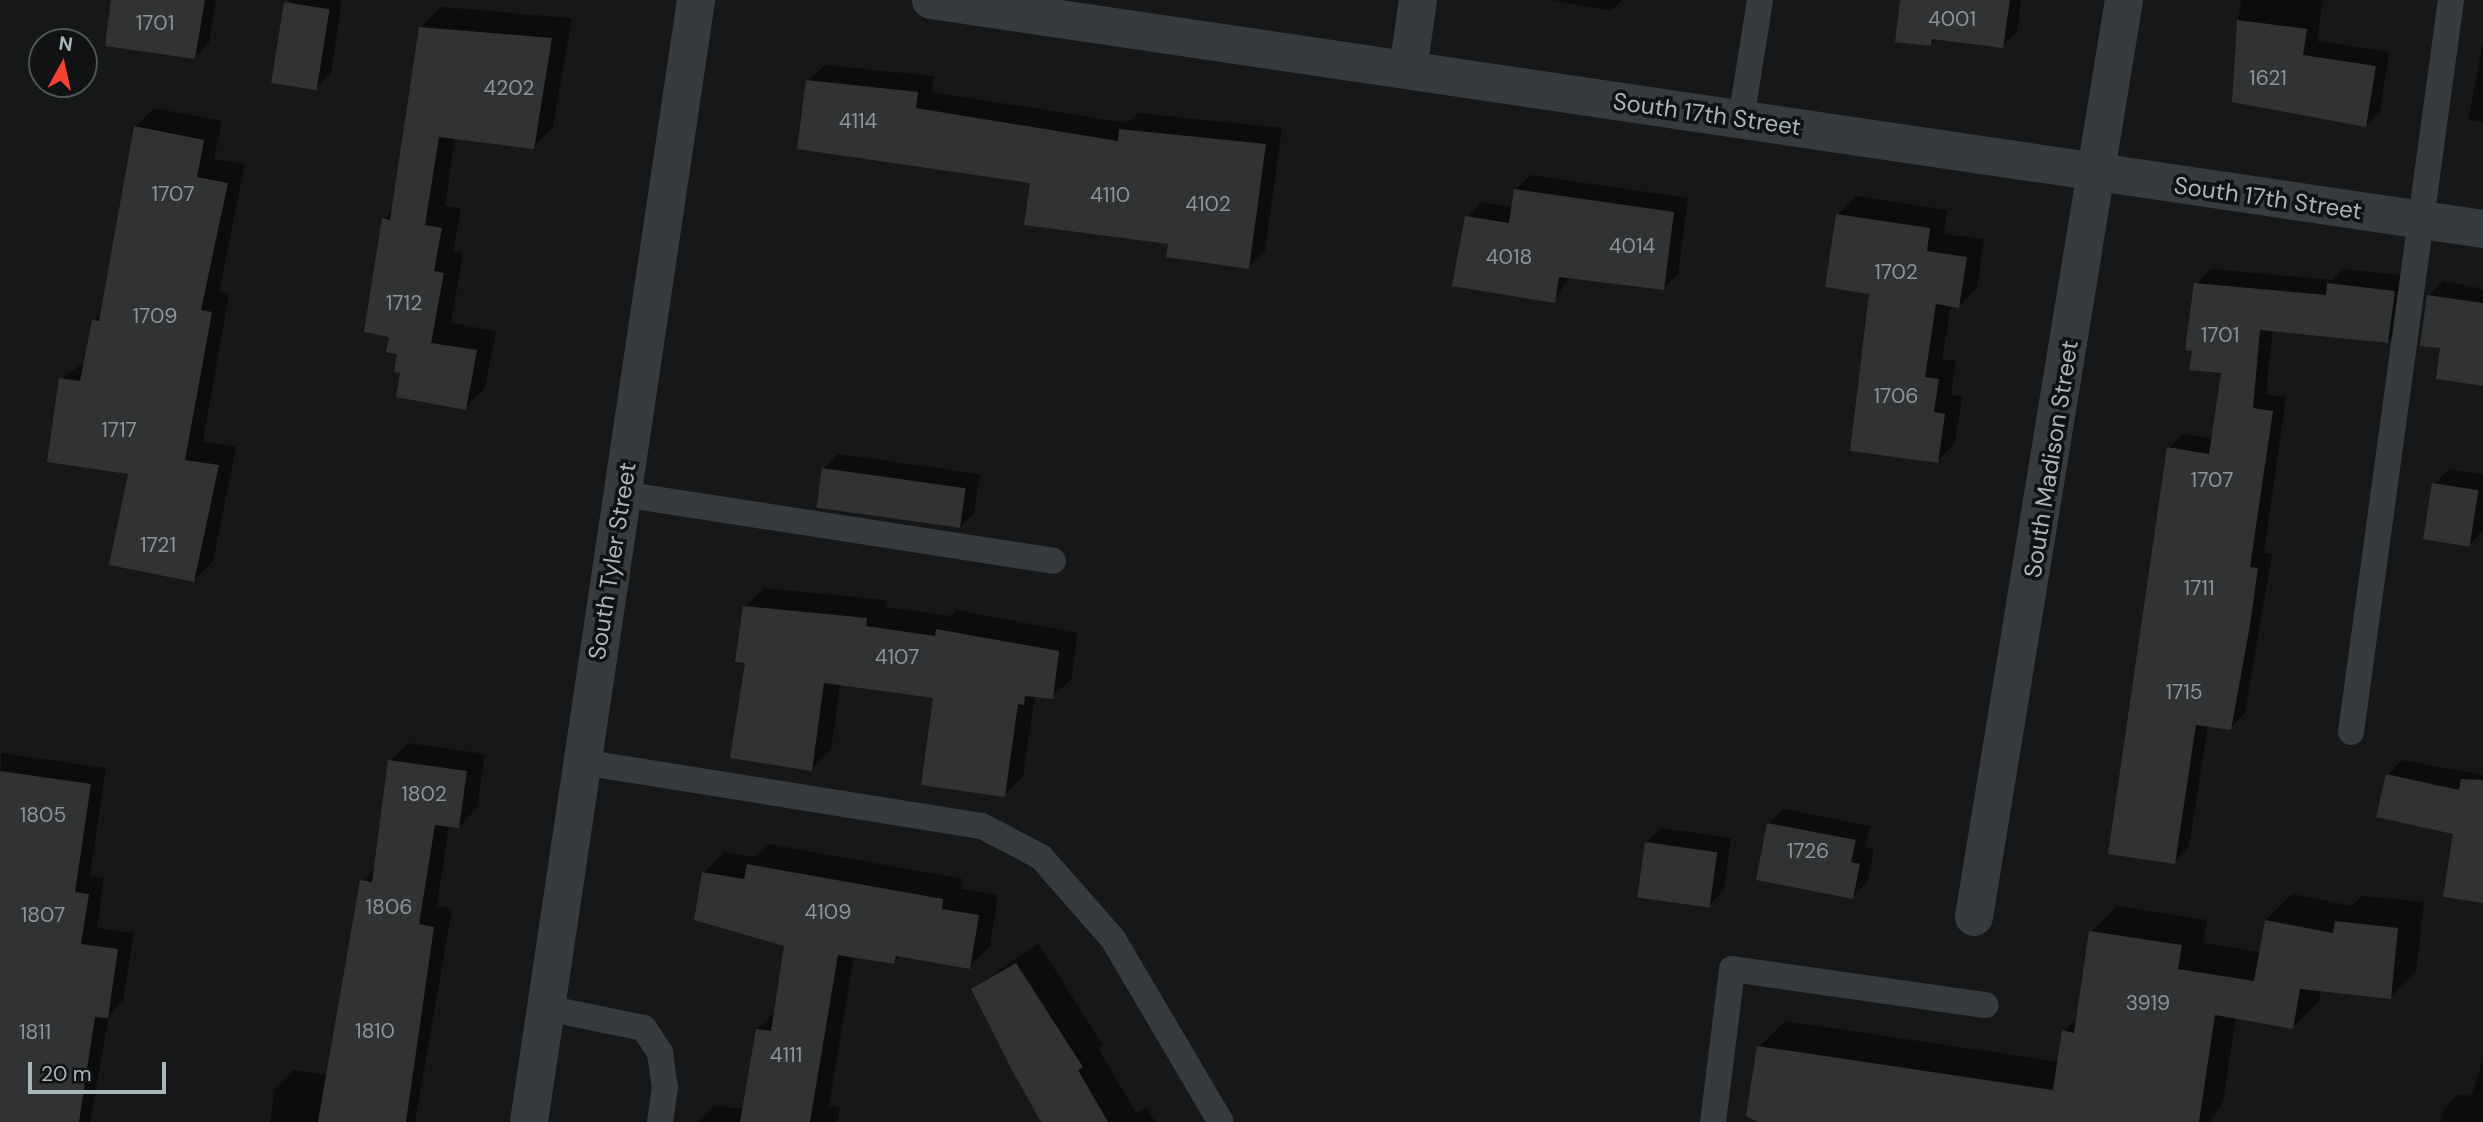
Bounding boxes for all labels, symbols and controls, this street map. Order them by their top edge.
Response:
house number: 4001 [1928,6,1976,32]
house number: 1701 [136,10,174,36]
north arrow [28,28,98,98]
text: N [57,30,74,57]
house number: 1621 [2249,65,2287,91]
house number: 4202 [484,75,534,101]
street label: South 17th Street [1611,87,1803,141]
house number: 4114 [839,108,877,134]
street label: South 17th Street [2172,171,2364,225]
house number: 1707 [152,181,194,207]
house number: 4110 [1090,182,1130,208]
house number: 4102 [1185,191,1231,217]
house number: 4014 [1609,233,1655,259]
house number: 4018 [1486,244,1532,270]
house number: 1702 [1874,259,1918,285]
house number: 1712 [386,290,422,316]
house number: 1709 [132,303,178,329]
house number: 1701 [2201,322,2239,348]
street label: South Madison Street [2018,338,2084,580]
house number: 1706 [1873,383,1919,409]
house number: 1717 [101,417,137,443]
street label: South Tyler Street [582,460,642,662]
house number: 1707 [2191,467,2233,493]
house number: 1721 [140,532,176,558]
house number: 1711 [2184,575,2214,601]
house number: 4107 [875,644,919,670]
house number: 1715 [2165,679,2203,705]
house number: 1802 [401,781,447,807]
house number: 1805 [20,802,66,828]
house number: 1726 [1787,838,1829,864]
house number: 1806 [366,894,412,920]
house number: 4109 [805,899,851,925]
house number: 1807 [21,902,65,928]
house number: 3919 [2126,990,2170,1016]
house number: 1810 [355,1018,395,1044]
house number: 1811 [19,1019,51,1045]
house number: 4111 [770,1042,802,1068]
scale bar [32,1048,170,1092]
text: 20 m [41,1060,92,1088]

